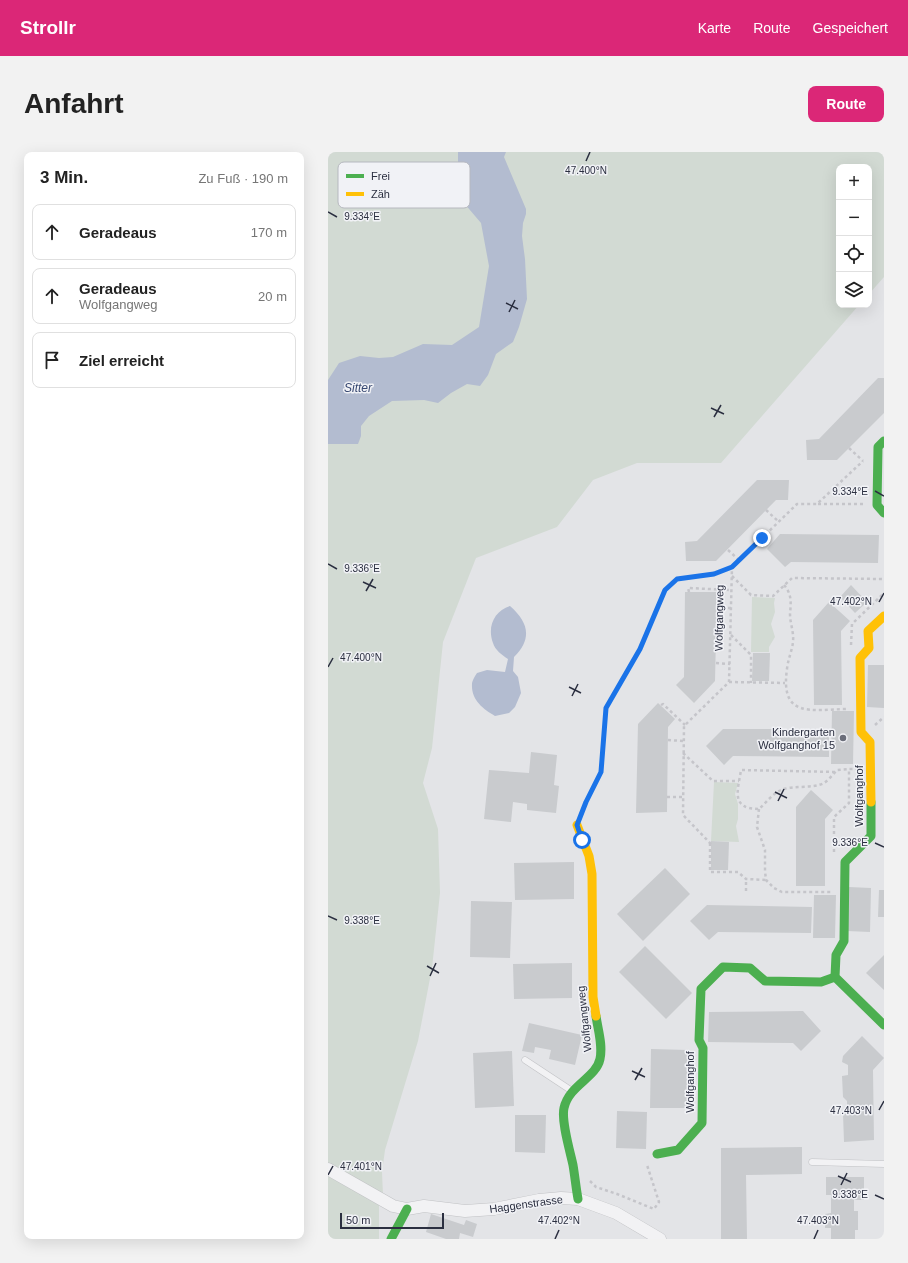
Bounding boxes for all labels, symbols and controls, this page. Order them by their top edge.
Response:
text: Strollr [20,17,76,38]
text: Karte [698,20,731,36]
text: Route [753,20,791,36]
text: Gespeichert [813,20,888,36]
button: Route [808,86,884,122]
text: Anfahrt [24,88,124,119]
legend [338,162,470,208]
map controls [836,164,872,308]
button: + [836,164,872,200]
text: 47.400°N [565,165,607,176]
text: 3 Min. [40,168,88,187]
text: Frei [371,170,390,182]
text: Zu Fuß · 190 m [198,171,288,186]
text: Zäh [371,188,390,200]
button: − [836,200,872,236]
text: 9.334°E [344,211,380,222]
icon: ahead [41,221,63,243]
text: Geradeaus [79,224,157,241]
text: 170 m [251,225,287,240]
button: locate [836,236,872,272]
button: layers [836,272,872,308]
text: Geradeaus [79,280,157,297]
icon: ahead [41,285,63,307]
text: 20 m [258,289,287,304]
text: Wolfgangweg [79,297,158,312]
icon: arrive [41,349,63,371]
text: Ziel erreicht [79,352,164,369]
water label: Sitter [344,381,373,395]
text: 9.334°E [832,486,868,497]
route end [753,529,771,547]
text: 9.336°E [344,563,380,574]
street label: Wolfgangweg [712,585,726,651]
text: 47.402°N [830,596,872,607]
text: 47.400°N [340,652,382,663]
place label: Kindergarten Wolfganghof 15 [758,726,835,751]
marker: Kindergarten Wolfganghof 15 [838,733,848,743]
street label: Wolfganghof [853,764,865,827]
route start [573,831,591,849]
text: 9.336°E [832,837,868,848]
text: 9.338°E [344,915,380,926]
street label: Wolfgangweg [575,985,593,1053]
street label: Wolfganghof [684,1050,696,1113]
text: 47.403°N [830,1105,872,1116]
text: 47.401°N [340,1161,382,1172]
text: 9.338°E [832,1189,868,1200]
street label: Haggenstrasse [489,1193,563,1215]
scale bar [340,1211,444,1230]
text: 50 m [346,1214,370,1226]
text: 47.402°N [538,1215,580,1226]
text: 47.403°N [797,1215,839,1226]

